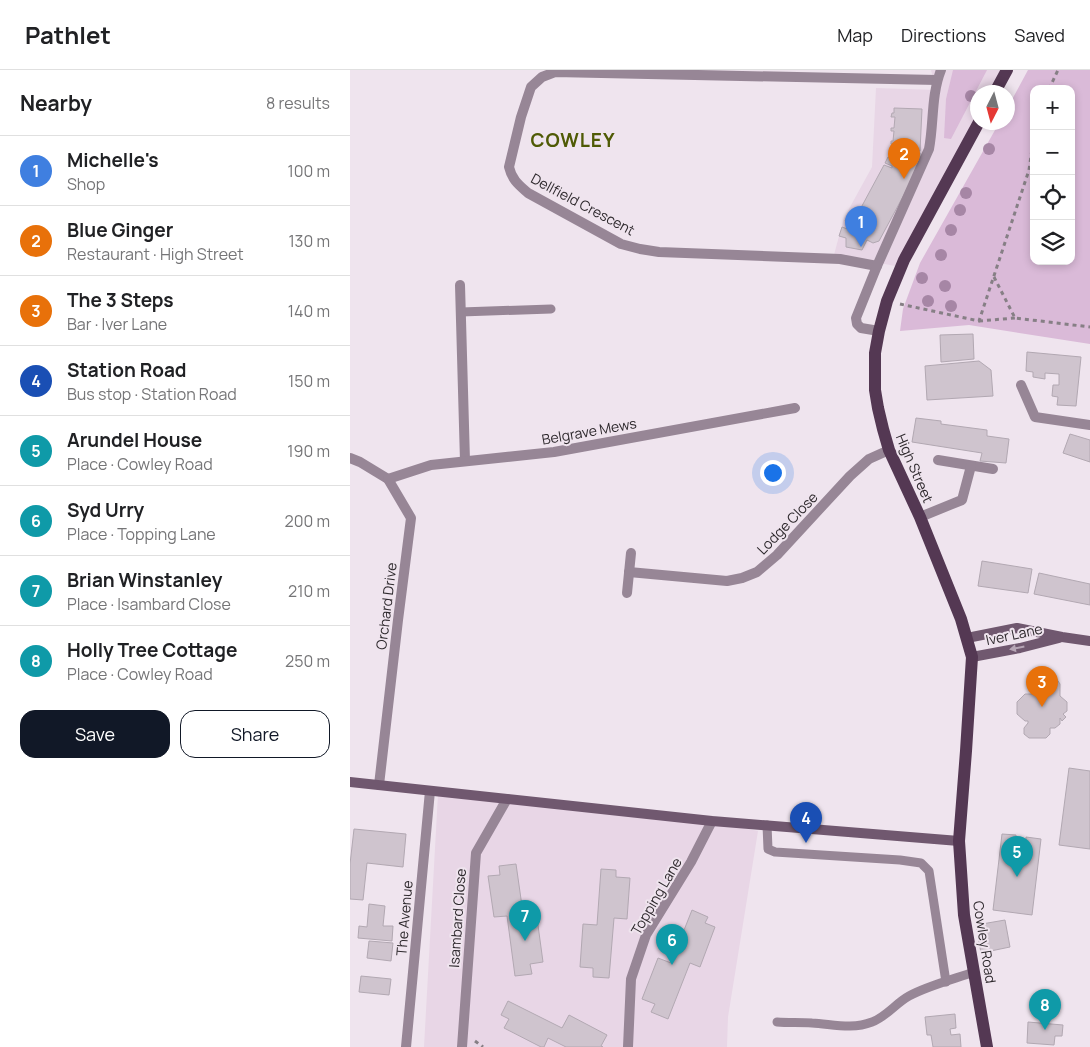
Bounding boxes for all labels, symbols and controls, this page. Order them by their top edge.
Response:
text: Pathlet [25,18,111,51]
text: Map [837,23,873,47]
text: Directions [901,23,986,47]
text: Saved [1014,23,1065,47]
north arrow [970,85,1015,130]
map controls [1030,85,1075,265]
button: + [1030,85,1075,130]
text: Nearby [20,89,92,117]
text: 8 results [266,92,330,114]
district label: COWLEY [530,127,616,153]
button: − [1030,130,1075,175]
pin: 2 [888,138,920,179]
text: Michelle's [67,147,159,173]
text: 1 [32,160,40,182]
text: 100 m [287,160,330,182]
street label: Dellfield Crescent [528,169,639,240]
text: Shop [67,173,105,195]
button: locate [1030,175,1075,220]
pin: 1 [845,206,877,247]
text: Blue Ginger [67,217,173,243]
button: layers [1030,220,1075,265]
text: 2 [31,230,41,252]
text: 130 m [288,230,330,252]
text: Restaurant · High Street [67,243,244,265]
text: The 3 Steps [67,287,174,313]
text: 3 [31,300,41,322]
text: 140 m [288,300,330,322]
text: Bar · Iver Lane [67,313,167,335]
text: Station Road [67,357,187,383]
text: 4 [31,370,41,392]
text: 150 m [288,370,330,392]
text: Bus stop · Station Road [67,383,237,405]
street label: Belgrave Mews [540,413,638,449]
text: Arundel House [67,427,202,453]
street label: High Street [892,431,938,506]
text: 5 [31,440,41,462]
text: 190 m [287,440,330,462]
text: Place · Cowley Road [67,453,213,475]
your location [760,460,786,486]
street label: Lodge Close [752,488,822,558]
text: Syd Urry [67,497,144,523]
text: 6 [31,510,41,532]
text: 200 m [285,510,330,532]
text: Place · Topping Lane [67,523,216,545]
street label: Orchard Drive [371,561,401,651]
text: Brian Winstanley [67,567,222,593]
text: 7 [32,580,40,602]
text: 210 m [288,580,330,602]
text: Place · Isambard Close [67,593,231,615]
street label: Iver Lane [984,619,1044,649]
text: Holly Tree Cottage [67,637,237,663]
one-way arrow [1010,644,1025,652]
text: 8 [31,650,41,672]
text: 250 m [285,650,330,672]
text: Place · Cowley Road [67,663,213,685]
pin: 3 [1026,666,1058,707]
button: Save [20,710,170,758]
button: Share [180,710,330,758]
pin: 4 [790,802,822,843]
pin: 5 [1001,836,1033,877]
street label: Topping Lane [626,854,686,938]
street label: Isambard Close [444,868,470,968]
street label: The Avenue [391,880,417,956]
street label: Cowley Road [969,899,1001,985]
pin: 7 [509,900,541,941]
pin: 6 [656,924,688,965]
pin: 8 [1029,989,1061,1030]

